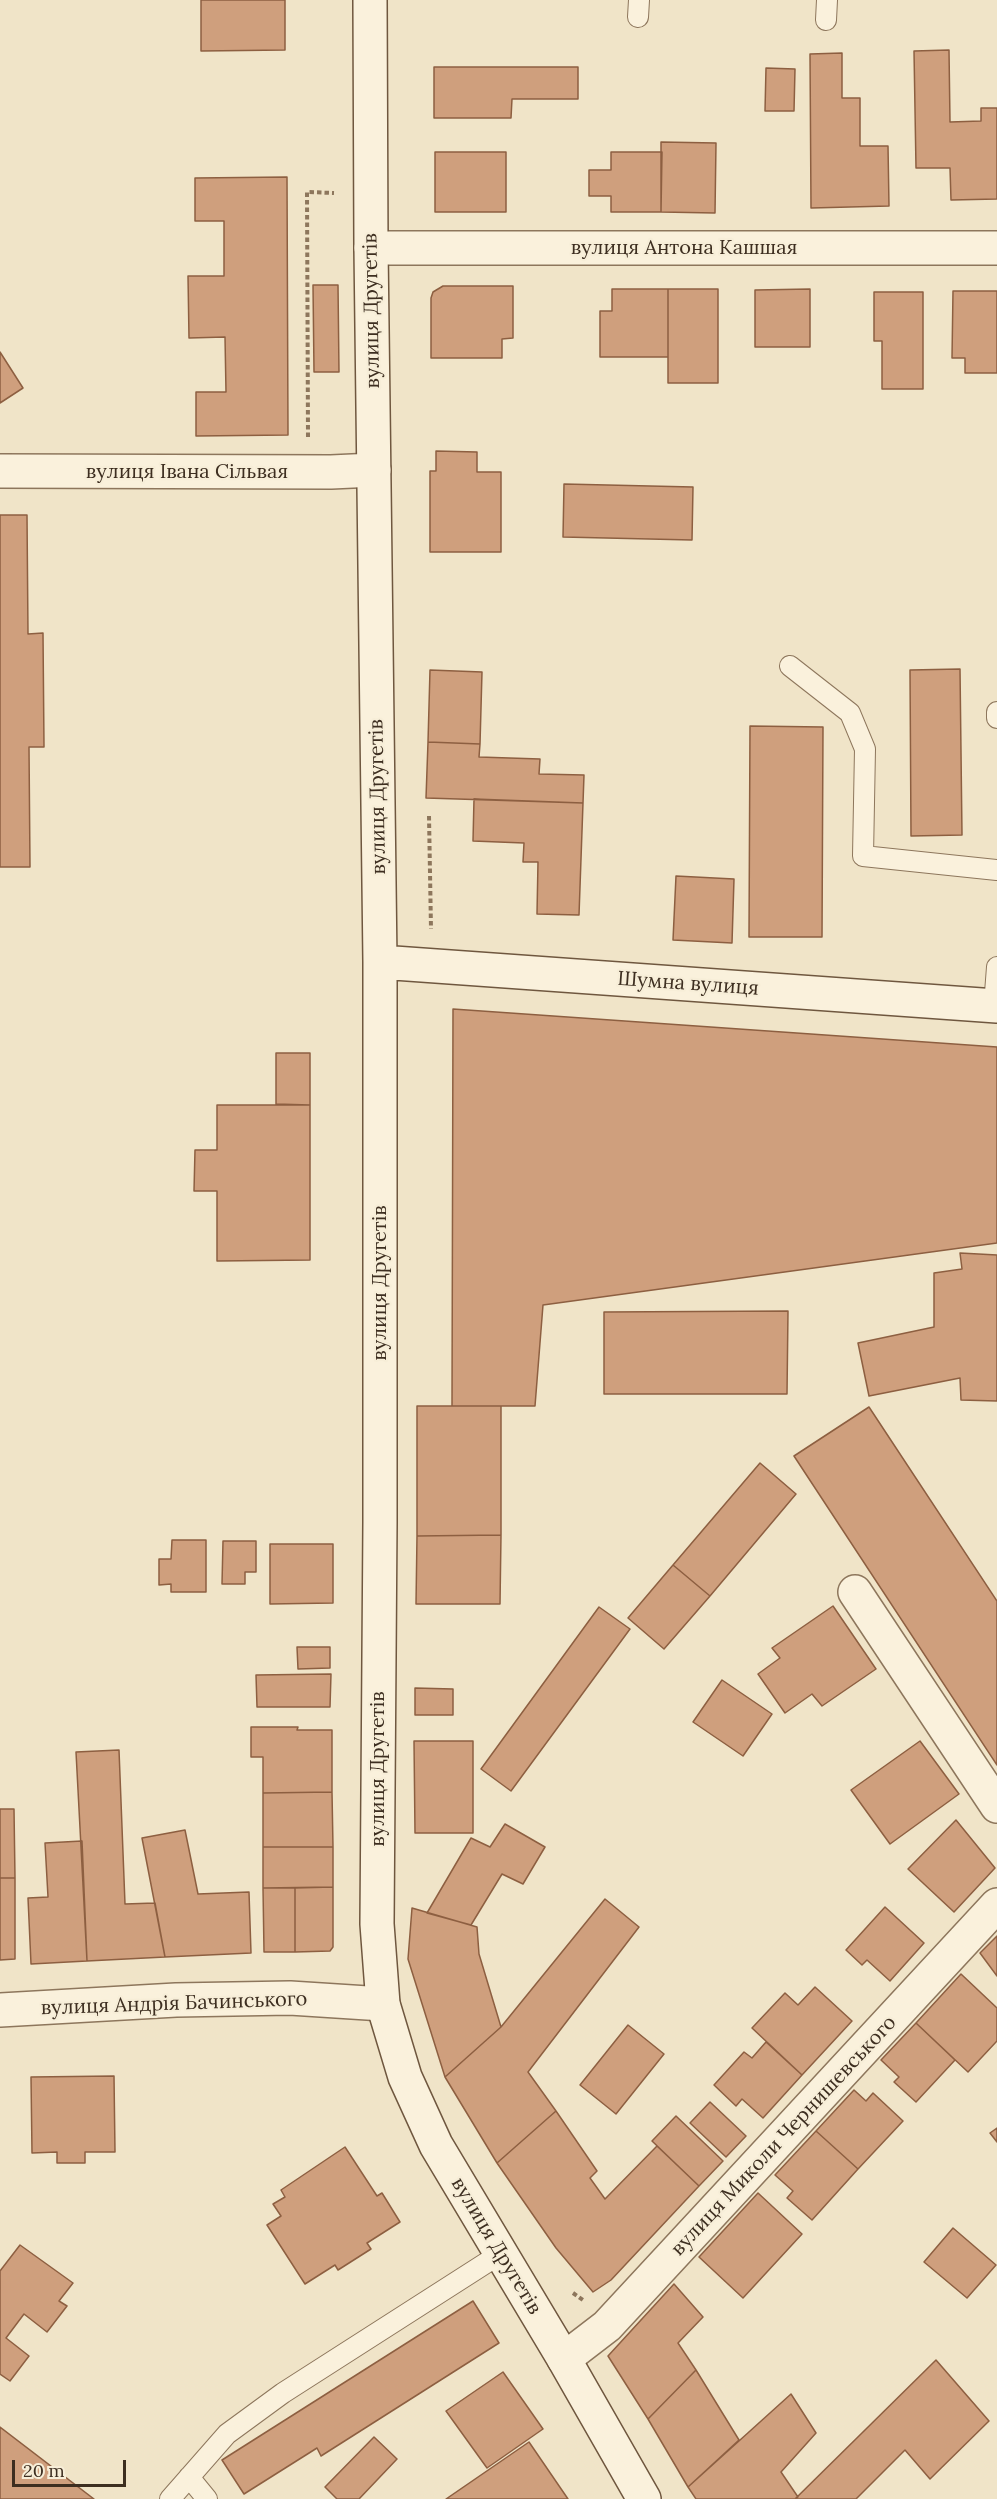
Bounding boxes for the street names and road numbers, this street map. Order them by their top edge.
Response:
street label: вулиця Другетів [359,233,385,389]
street label: вулиця Антона Кашшая [571,236,797,260]
street label: вулиця Івана Сільвая [86,460,288,484]
street label: вулиця Другетів [365,719,391,875]
street label: Шумна вулиця [617,967,759,1001]
street label: вулиця Другетів [368,1205,392,1361]
street label: вулиця Другетів [366,1691,390,1847]
street label: вулиця Андрія Бачинського [40,1987,308,2021]
street label: вулиця Миколи Чернишевського [666,2011,902,2261]
street label: вулиця Другетів [446,2173,546,2319]

